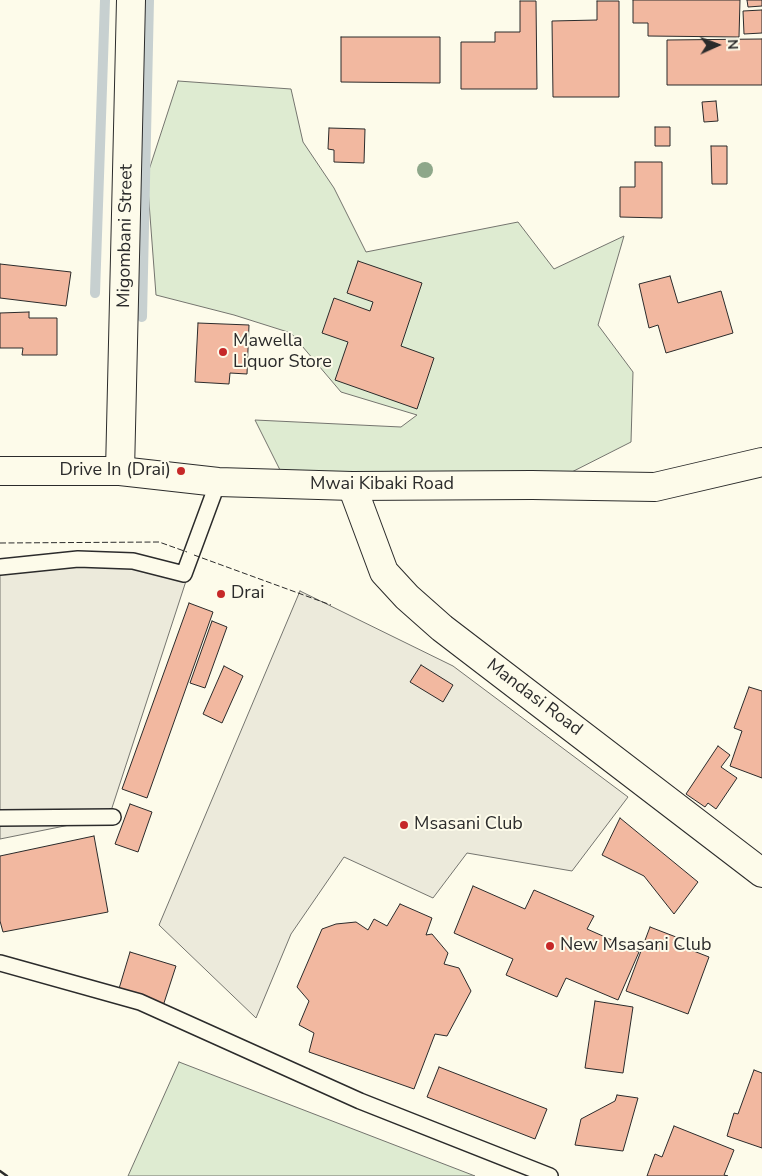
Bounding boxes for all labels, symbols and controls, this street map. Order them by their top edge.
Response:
north arrow [692,20,742,70]
text: N [723,39,742,50]
street label: Migombani Street [114,164,138,308]
place label: Mawella Liquor Store [233,331,332,374]
marker: Mawella Liquor Store [217,346,229,358]
place label: Drive In (Drai) [59,460,171,482]
marker: Drive In (Drai) [175,465,187,477]
street label: Mwai Kibaki Road [310,474,454,496]
place label: Drai [231,583,264,605]
marker: Drai [215,588,227,600]
street label: Mandasi Road [482,655,586,741]
place label: Msasani Club [414,814,523,836]
marker: Msasani Club [398,819,410,831]
place label: New Msasani Club [560,935,711,957]
marker: New Msasani Club [544,940,556,952]

